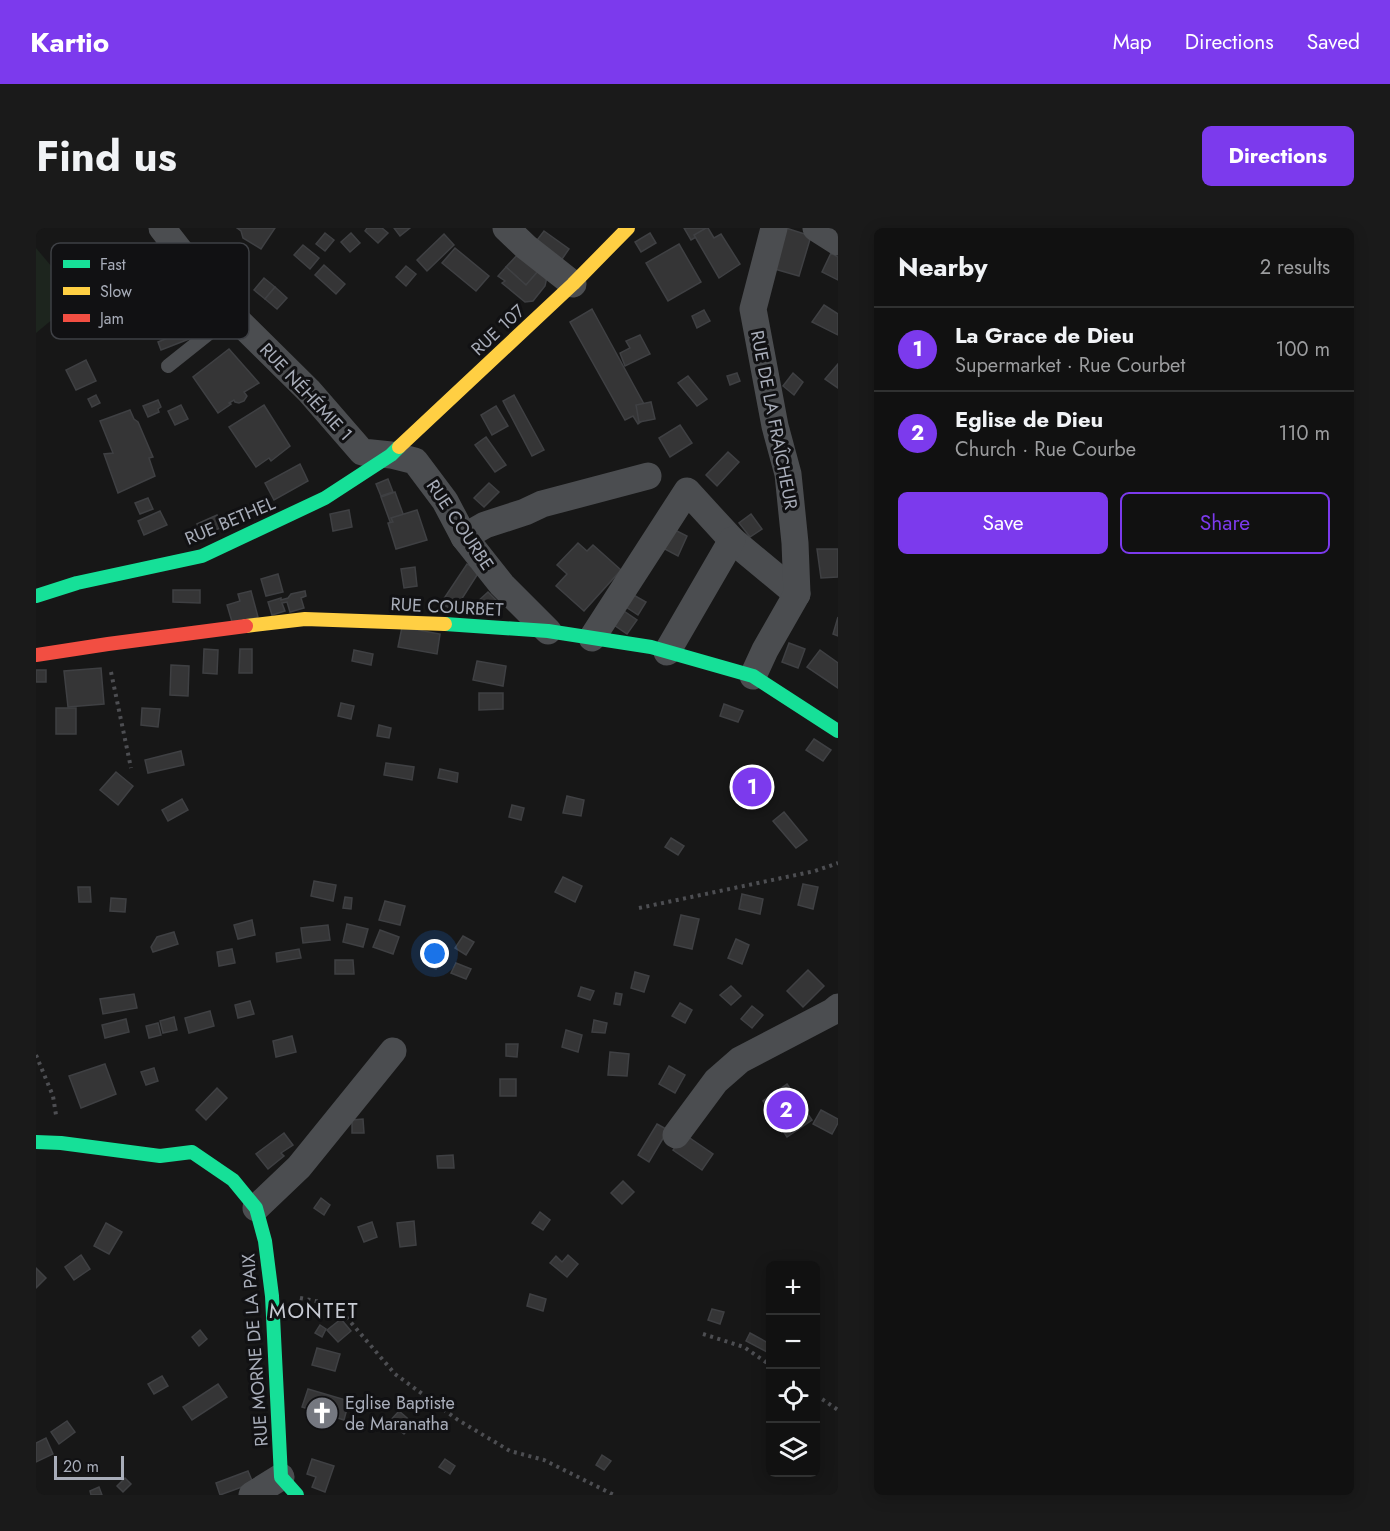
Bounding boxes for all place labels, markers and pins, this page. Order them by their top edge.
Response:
pin: 1 [732,764,772,810]
pin: 2 [766,1088,806,1132]
place label: Eglise Baptiste de Maranatha [345,1390,455,1437]
church icon: Eglise Baptiste de Maranatha [304,1395,340,1431]

